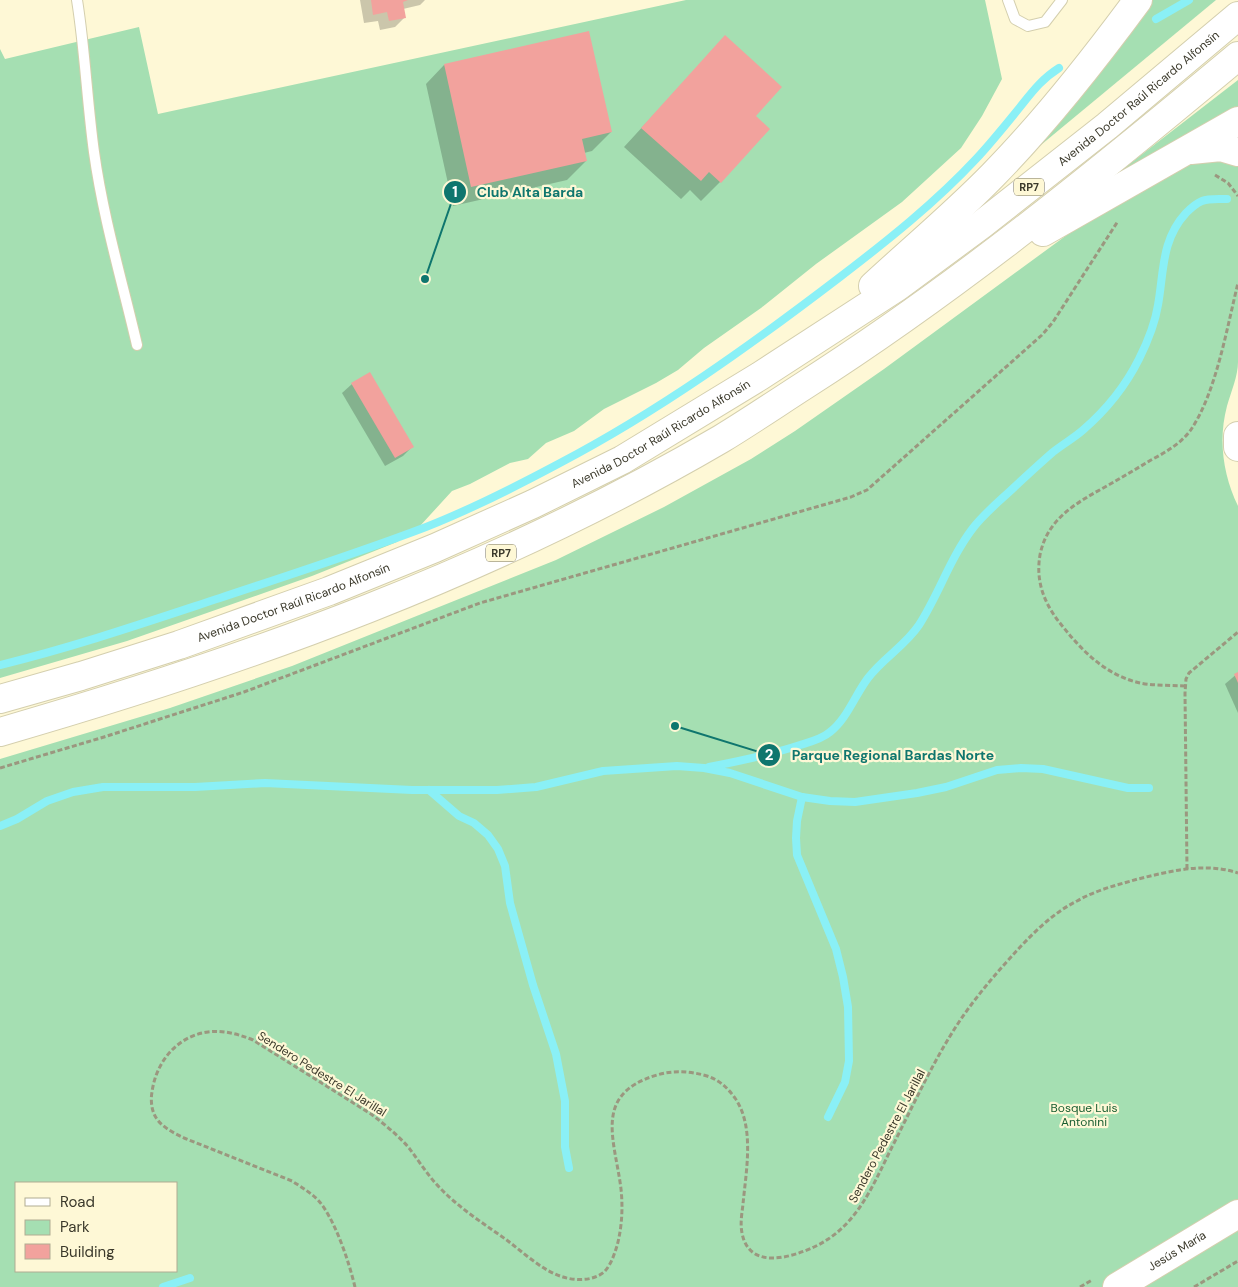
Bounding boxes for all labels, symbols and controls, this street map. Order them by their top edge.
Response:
street label: Avenida Doctor Raúl Ricardo Alfonsín [1055,27,1223,170]
callout: Club Alta Barda [442,177,594,206]
road number: RP7 [1014,178,1044,196]
text: 1 [452,182,458,202]
text: Club Alta Barda [477,183,583,201]
street label: Avenida Doctor Raúl Ricardo Alfonsín [568,376,753,492]
road number: RP7 [486,544,516,562]
street label: Avenida Doctor Raúl Ricardo Alfonsín [195,559,392,646]
callout: Parque Regional Bardas Norte [757,740,1004,769]
text: 2 [765,745,774,765]
text: Parque Regional Bardas Norte [792,746,994,764]
street label: Sendero Pedestre El Jarillal [255,1028,389,1120]
street label: Sendero Pedestre El Jarillal [845,1066,929,1206]
park label: Bosque Luis Antonini [1051,1100,1117,1130]
legend [15,1182,178,1272]
text: Road [60,1192,95,1212]
text: Park [60,1217,90,1237]
street label: Jesús María [1145,1227,1209,1275]
text: Building [60,1242,115,1262]

